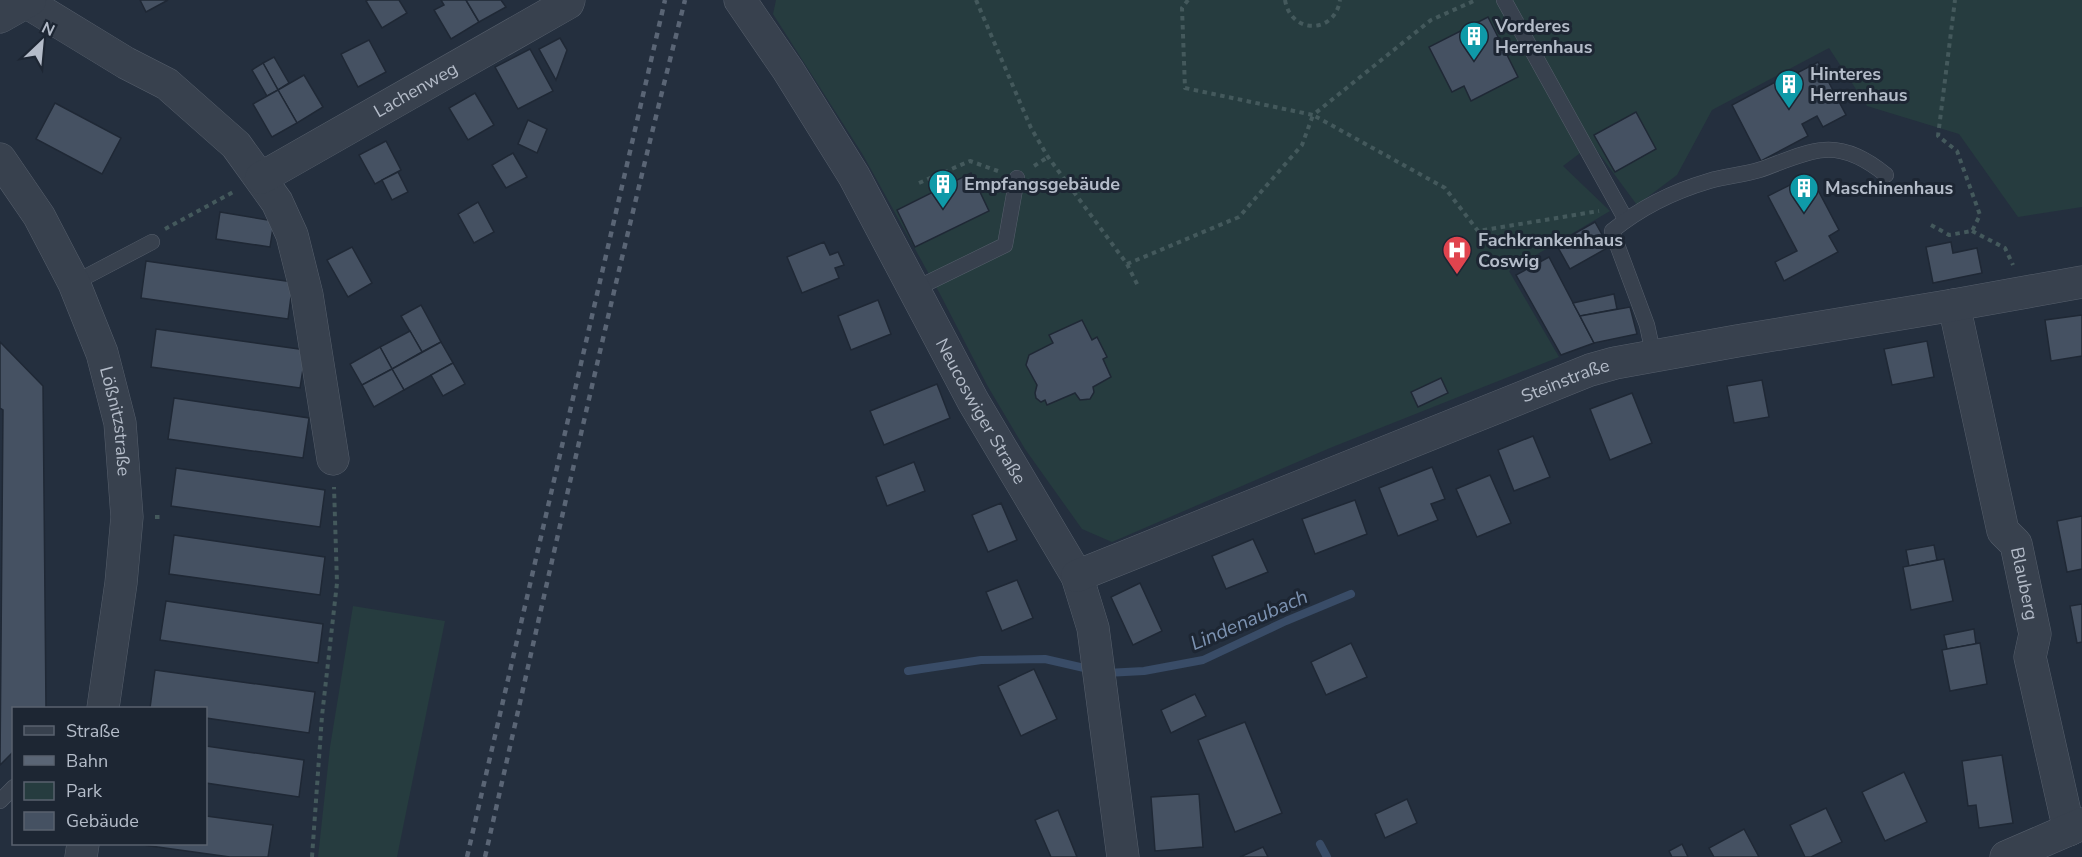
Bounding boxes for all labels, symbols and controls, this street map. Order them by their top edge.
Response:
north arrow [12,12,72,72]
place label: Vorderes Herrenhaus [1494,14,1593,59]
text: N [38,17,58,42]
building icon: Vorderes Herrenhaus [1458,20,1490,62]
street label: Lachenweg [369,56,462,123]
place label: Hinteres Herrenhaus [1810,62,1908,107]
building icon: Hinteres Herrenhaus [1773,68,1805,110]
building icon: Empfangsgebäude [927,168,959,210]
place label: Empfangsgebäude [964,172,1120,196]
building icon: Maschinenhaus [1788,172,1820,214]
place label: Maschinenhaus [1825,176,1953,200]
place label: Fachkrankenhaus Coswig [1478,228,1623,273]
hospital icon: Fachkrankenhaus Coswig [1441,234,1473,276]
street label: Neucoswiger Straße [930,334,1032,489]
street label: Steinstraße [1518,353,1612,408]
street label: Lößnitzstraße [94,364,136,477]
street label: Blauberg [2005,545,2044,622]
water label: Lindenaubach [1186,583,1312,657]
legend [12,707,207,845]
text: Straße [66,719,120,743]
text: Bahn [66,749,108,773]
text: Park [66,779,103,803]
text: Gebäude [66,809,139,833]

